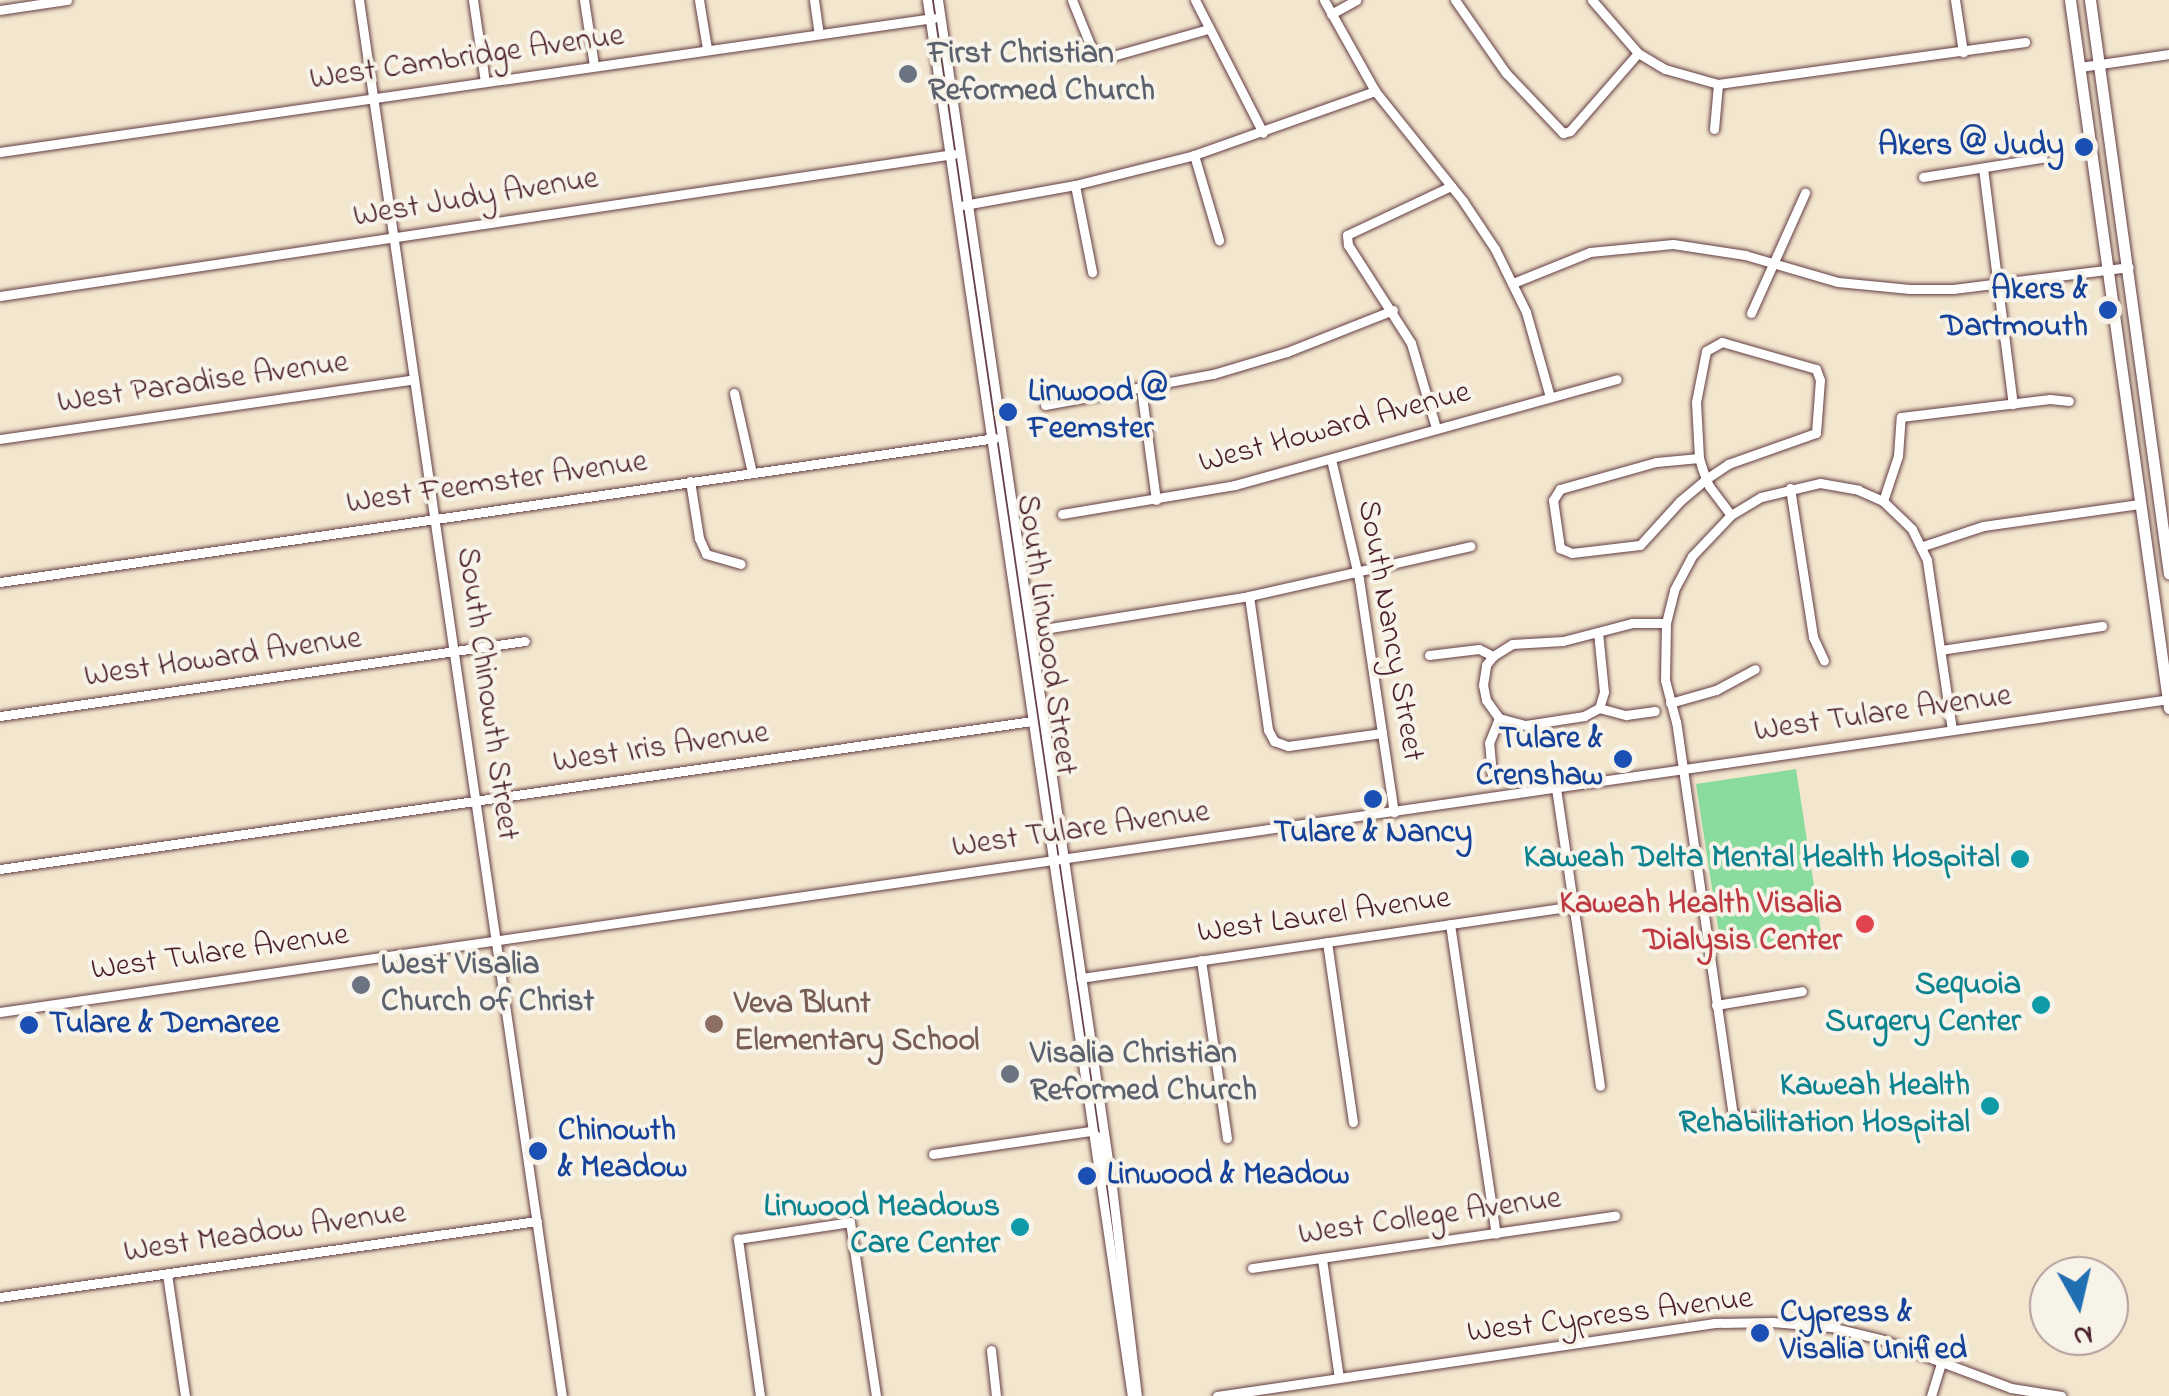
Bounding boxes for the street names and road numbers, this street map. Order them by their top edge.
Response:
street label: West Cambridge Avenue [307,18,627,100]
street label: West Judy Avenue [351,161,601,237]
street label: West Paradise Avenue [55,345,351,423]
street label: West Howard Avenue [1195,374,1475,484]
street label: West Feemster Avenue [344,444,650,524]
street label: South Linwood Street [1006,492,1084,778]
street label: South Nancy Street [1347,497,1431,765]
street label: South Chinowth Street [446,545,526,843]
street label: West Howard Avenue [82,621,364,697]
street label: West Tulare Avenue [1752,678,2014,752]
street label: West Iris Avenue [551,715,771,783]
street label: West Tulare Avenue [950,794,1212,868]
street label: West Laurel Avenue [1195,880,1453,954]
street label: West Tulare Avenue [89,917,351,991]
street label: West College Avenue [1296,1181,1564,1255]
street label: West Meadow Avenue [121,1195,409,1273]
street label: West Cypress Avenue [1465,1280,1755,1354]

